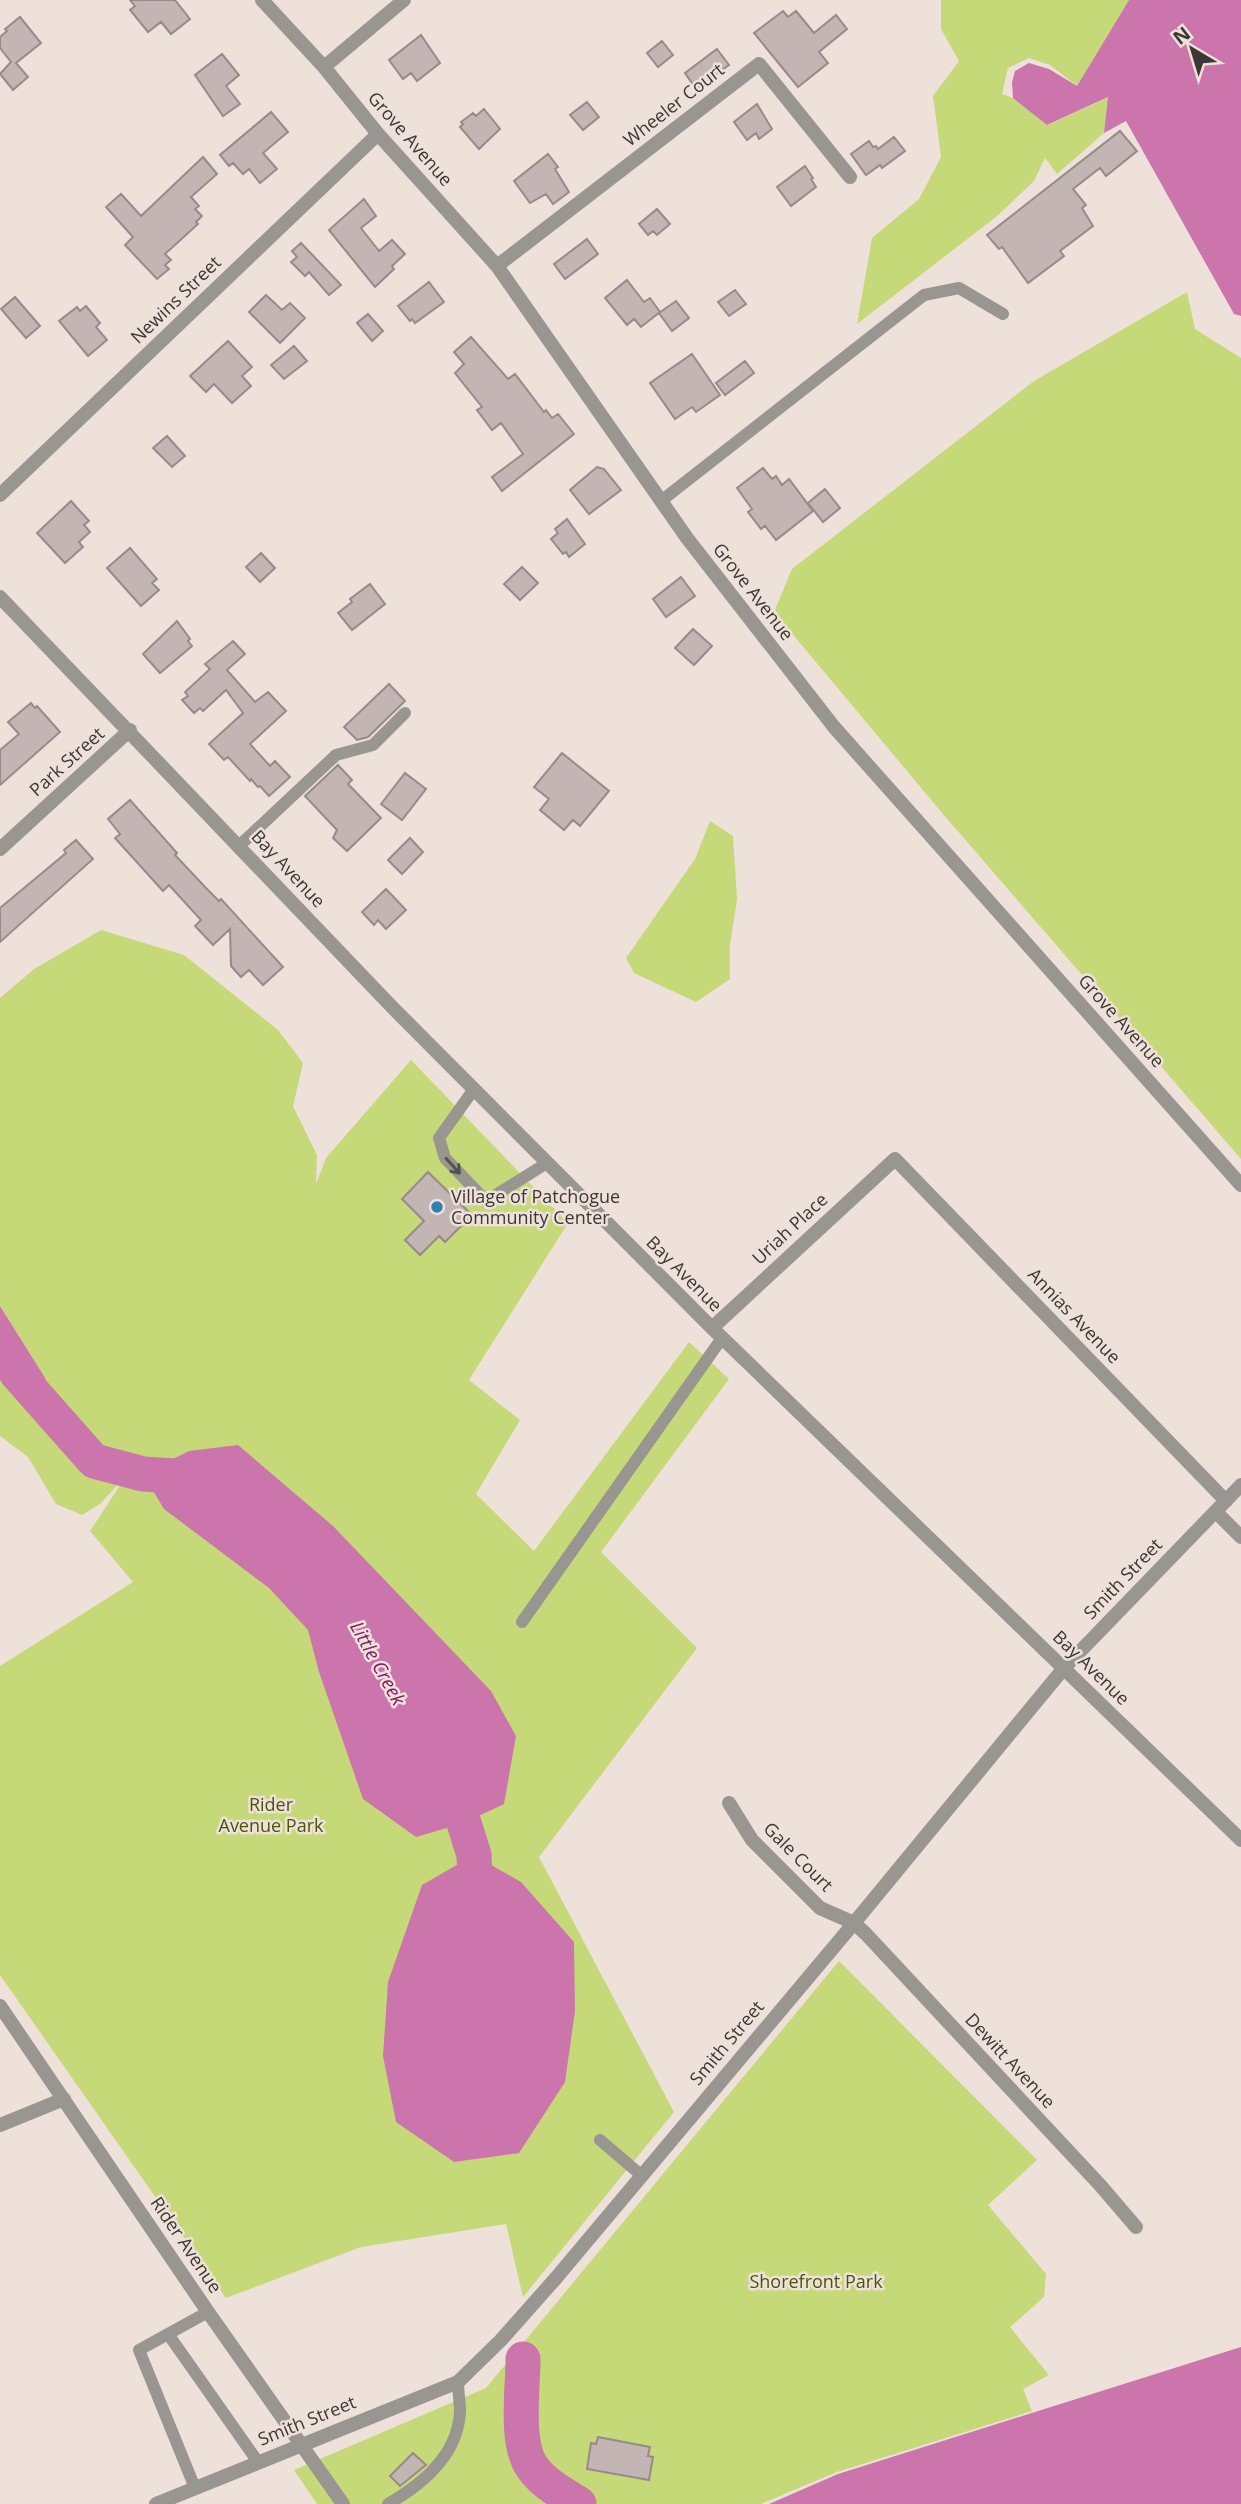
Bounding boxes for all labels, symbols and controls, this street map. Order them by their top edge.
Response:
north arrow [1157,14,1227,84]
text: N [1167,21,1196,51]
street label: Wheeler Court [618,57,729,151]
street label: Grove Avenue [363,86,458,191]
street label: Newins Street [125,250,226,348]
street label: Grove Avenue [708,538,799,645]
street label: Park Street [24,721,109,801]
street label: Bay Avenue [247,824,331,912]
street label: Grove Avenue [1073,969,1170,1072]
one-way arrow [445,1157,461,1175]
place label: Village of Patchogue Community Center [451,1184,620,1229]
street label: Uriah Place [746,1187,832,1269]
marker: Village of Patchogue Community Center [429,1199,445,1215]
street label: Bay Avenue [642,1230,728,1316]
street label: Annias Avenue [1023,1262,1126,1368]
street label: Smith Street [1078,1533,1167,1624]
water label: Little Creek [344,1616,412,1710]
street label: Bay Avenue [1048,1625,1135,1710]
park label: Rider Avenue Park [219,1792,324,1837]
street label: Gale Court [759,1816,839,1896]
street label: Smith Street [684,1995,769,2090]
street label: Dewitt Avenue [960,2008,1061,2113]
street label: Rider Avenue [146,2192,228,2297]
park label: Shorefront Park [749,2269,883,2293]
street label: Smith Street [254,2390,359,2451]

